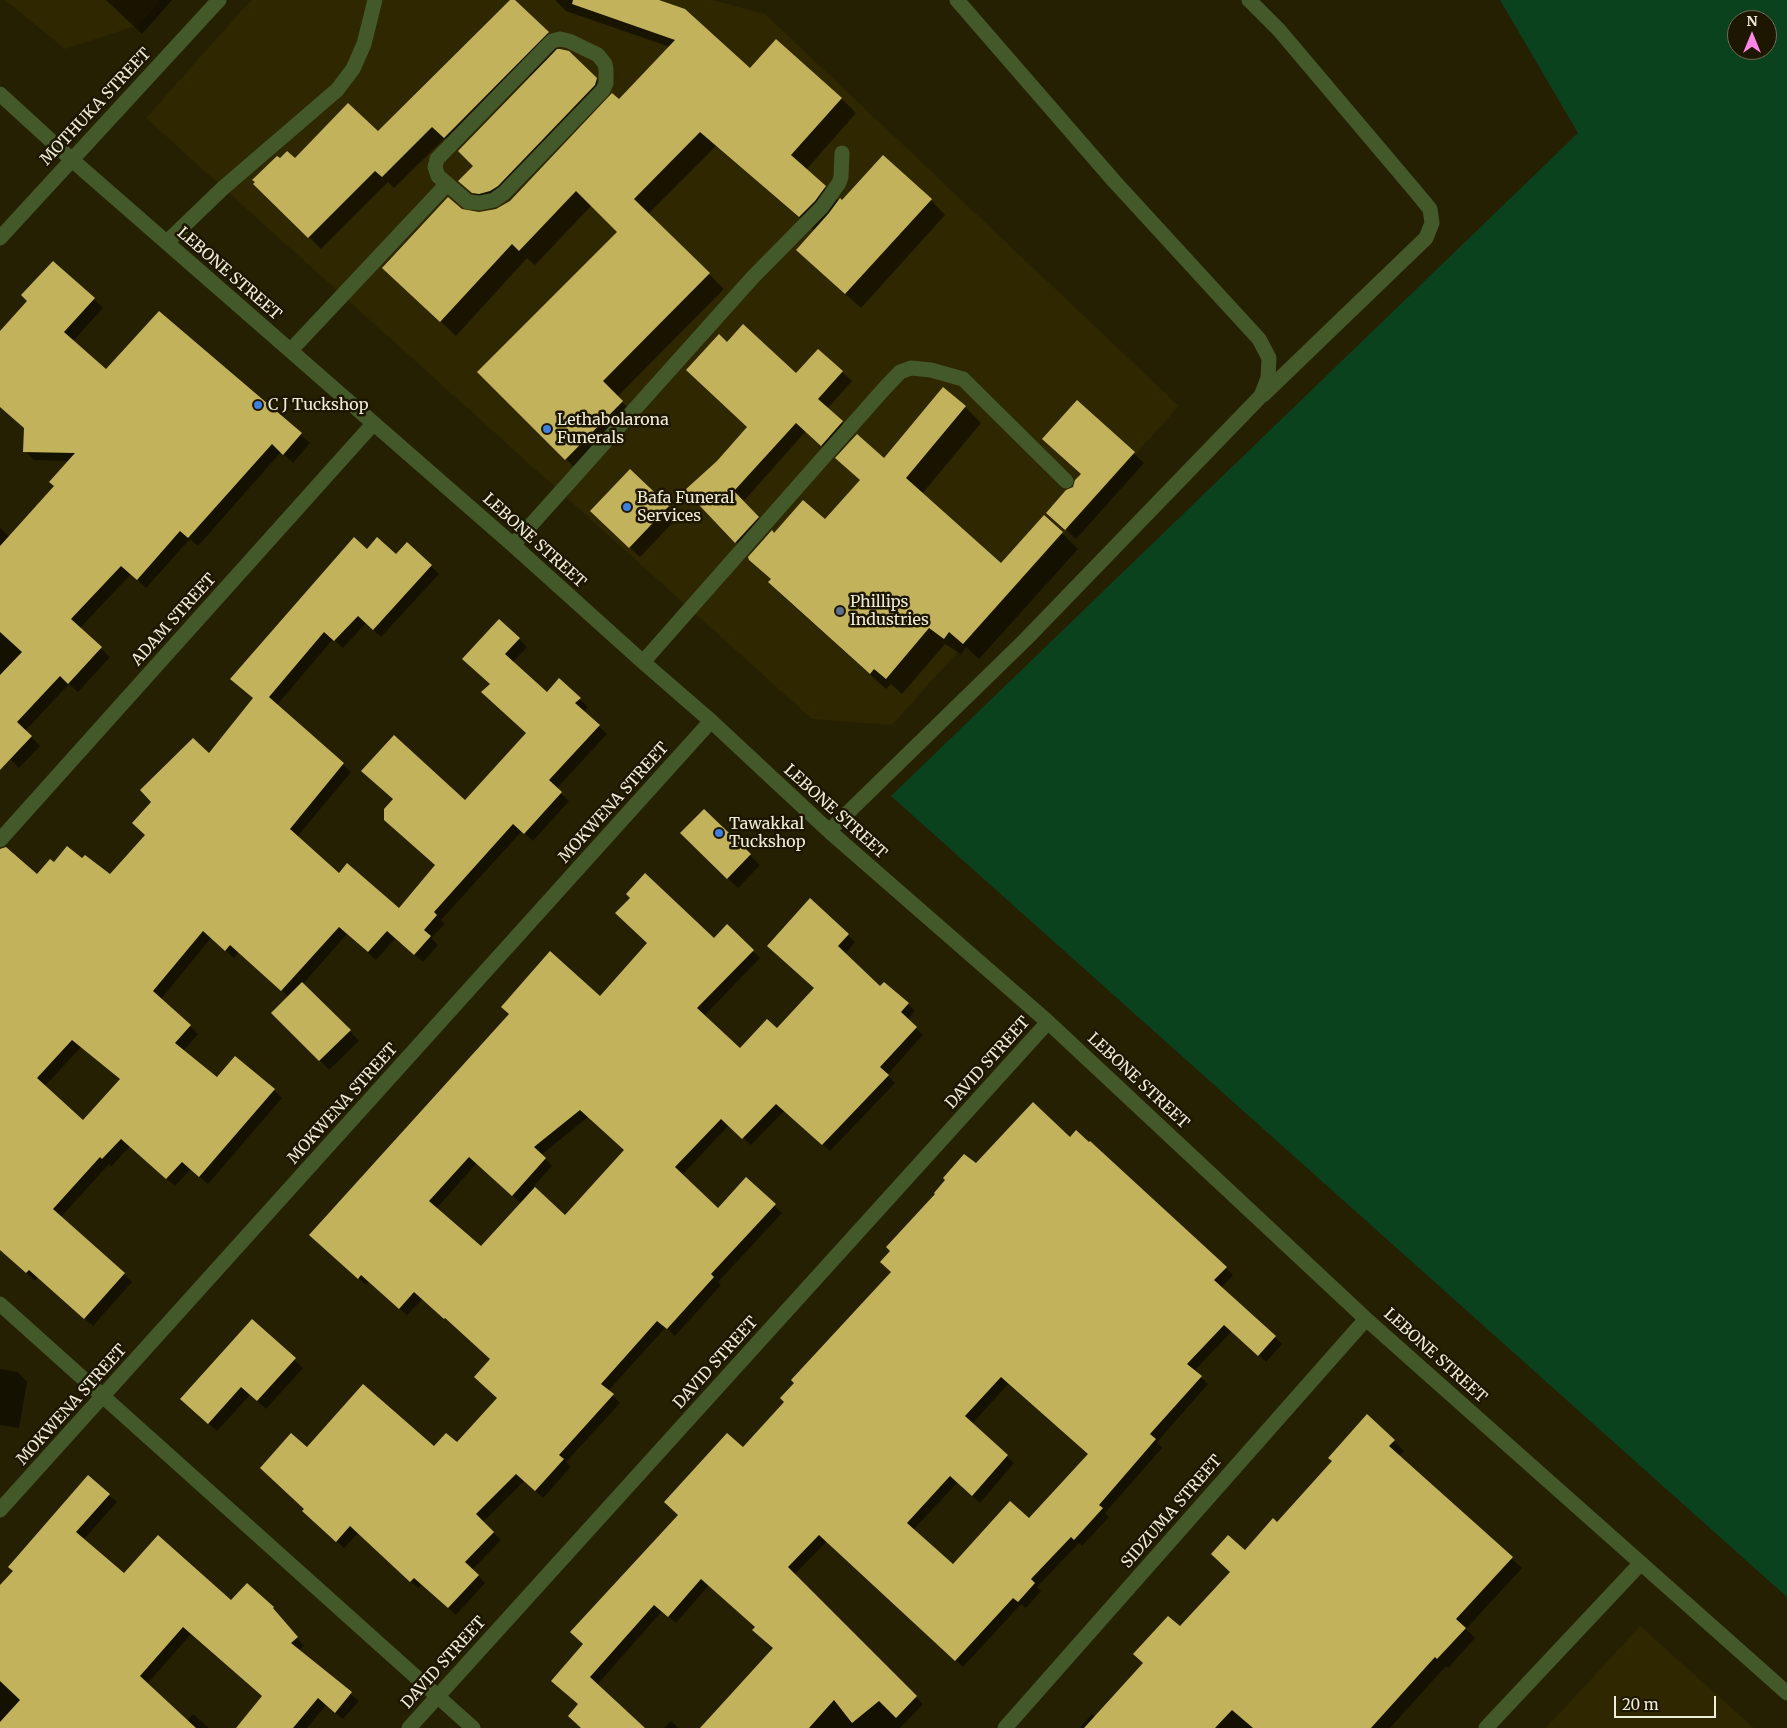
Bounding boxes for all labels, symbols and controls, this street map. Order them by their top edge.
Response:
north arrow [1727,10,1777,60]
text: N [1746,12,1758,30]
street label: MOTHUKA STREET [37,44,155,170]
street label: LEBONE STREET [173,224,285,324]
place label: C J Tuckshop [268,395,368,415]
marker: C J Tuckshop [252,399,264,411]
place label: Lethabolarona Funerals [557,410,669,448]
marker: Lethabolarona Funerals [541,423,553,435]
place label: Bafa Funeral Services [637,488,734,526]
street label: LEBONE STREET [479,490,589,592]
marker: Bafa Funeral Services [621,501,633,513]
street label: ADAM STREET [128,570,220,670]
place label: Phillips Industries [850,592,929,630]
marker: Phillips Industries [834,605,846,617]
street label: MOKWENA STREET [555,739,673,867]
street label: LEBONE STREET [780,761,890,863]
place label: Tawakkal Tuckshop [729,814,805,852]
marker: Tawakkal Tuckshop [713,827,725,839]
street label: DAVID STREET [942,1013,1034,1113]
street label: LEBONE STREET [1083,1029,1193,1133]
street label: MOKWENA STREET [284,1040,402,1168]
street label: LEBONE STREET [1380,1305,1490,1407]
street label: DAVID STREET [670,1313,762,1413]
street label: MOKWENA STREET [13,1341,131,1469]
street label: SIDZUMA STREET [1118,1452,1226,1572]
street label: DAVID STREET [398,1613,490,1713]
scale bar [1617,1686,1720,1718]
text: 20 m [1622,1695,1659,1714]

